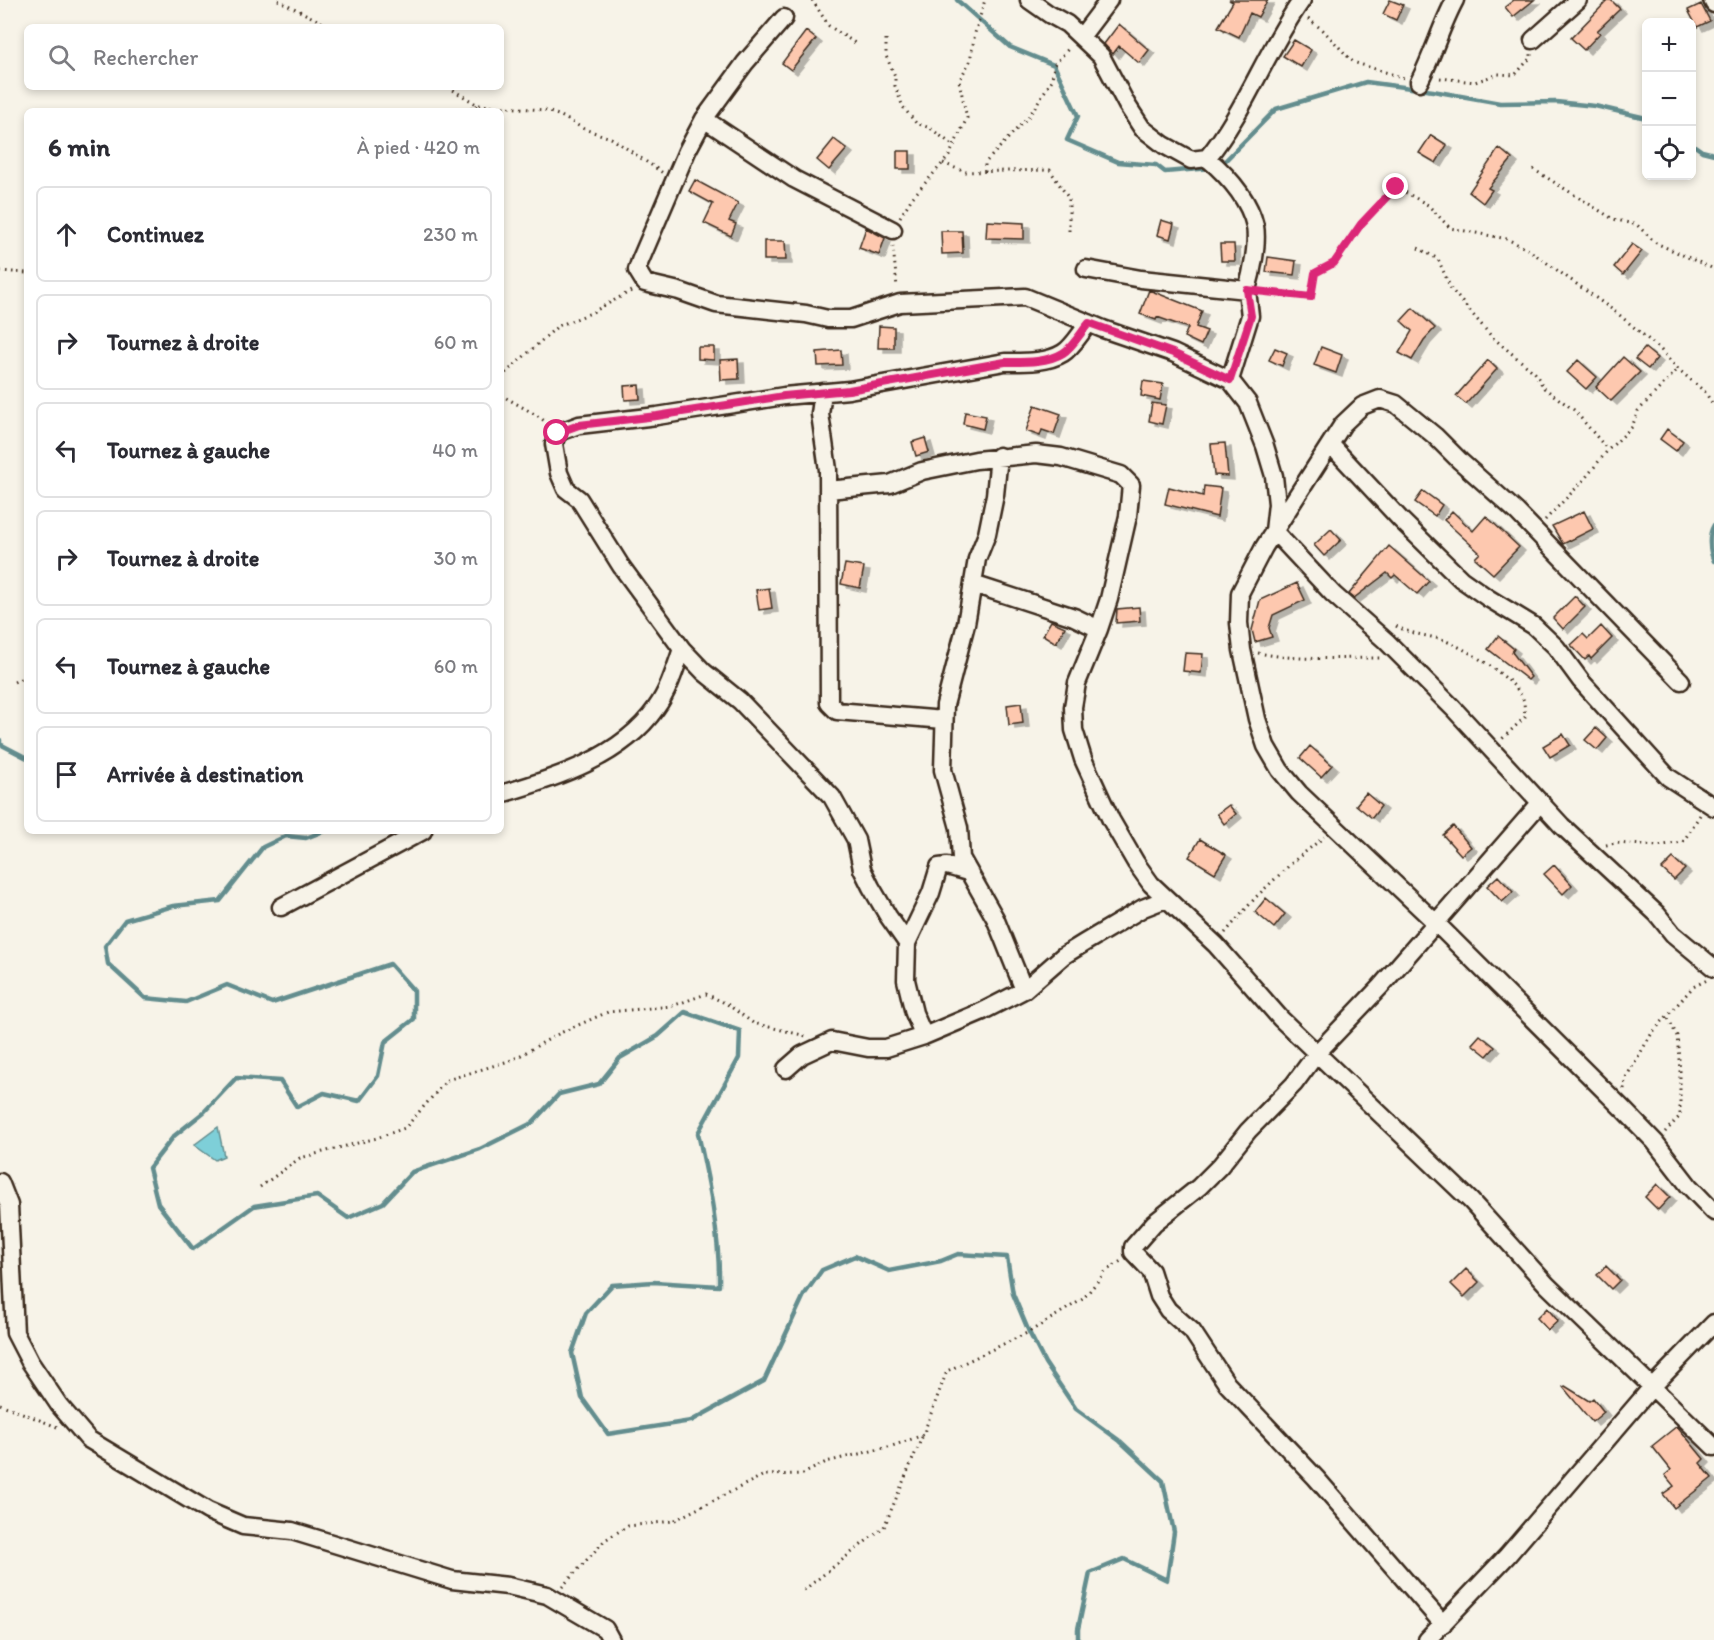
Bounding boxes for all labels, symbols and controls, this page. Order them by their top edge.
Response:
map controls [1642,18,1696,180]
button: + [1642,18,1696,72]
search box [24,24,504,90]
icon: search [45,41,78,74]
text: Rechercher [93,44,198,71]
button: − [1642,72,1696,126]
button: locate [1642,126,1696,180]
text: 6 min [48,131,110,163]
text: À pied · 420 m [357,135,480,159]
route end [1382,173,1408,199]
icon: ahead [50,218,83,251]
text: Continuez [107,221,204,248]
text: 230 m [423,222,478,246]
icon: right [50,326,83,359]
text: Tournez à droite [107,329,259,356]
text: 60 m [434,330,478,354]
route start [543,419,569,445]
icon: left [50,434,83,467]
text: Tournez à gauche [107,437,270,464]
text: 40 m [432,438,478,462]
icon: right [50,542,83,575]
text: Tournez à droite [107,545,259,572]
text: 30 m [433,546,478,570]
icon: left [50,650,83,683]
text: Tournez à gauche [107,653,270,680]
text: 60 m [434,654,478,678]
icon: arrive [50,758,83,791]
text: Arrivée à destination [107,761,303,788]

